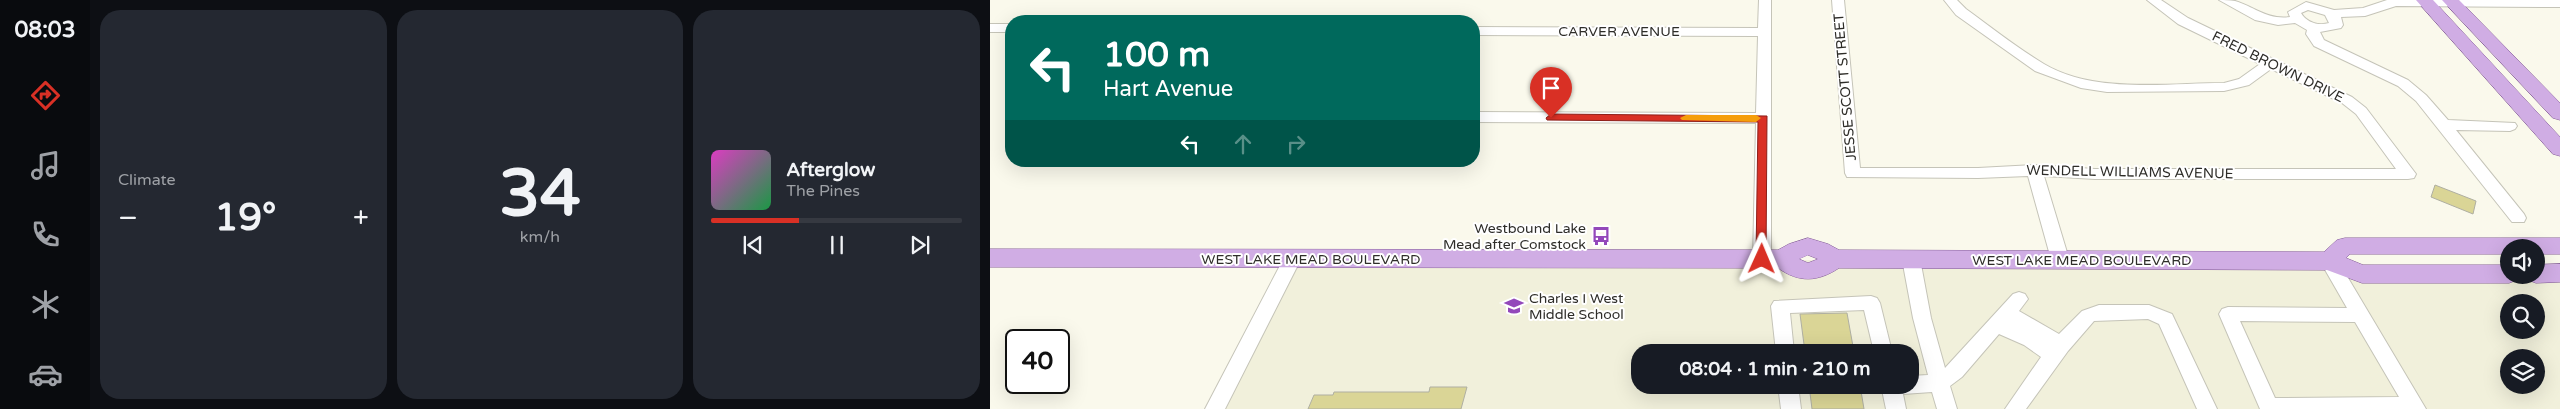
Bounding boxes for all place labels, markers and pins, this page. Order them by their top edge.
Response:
pin [1530,67,1572,118]
place label: Westbound Lake Mead after Comstock [1443,220,1586,253]
bus stop icon: Westbound Lake Mead after Comstock [1590,225,1612,247]
place label: Charles I West Middle School [1529,290,1624,323]
school or university icon: Charles I West Middle School [1503,295,1525,317]

